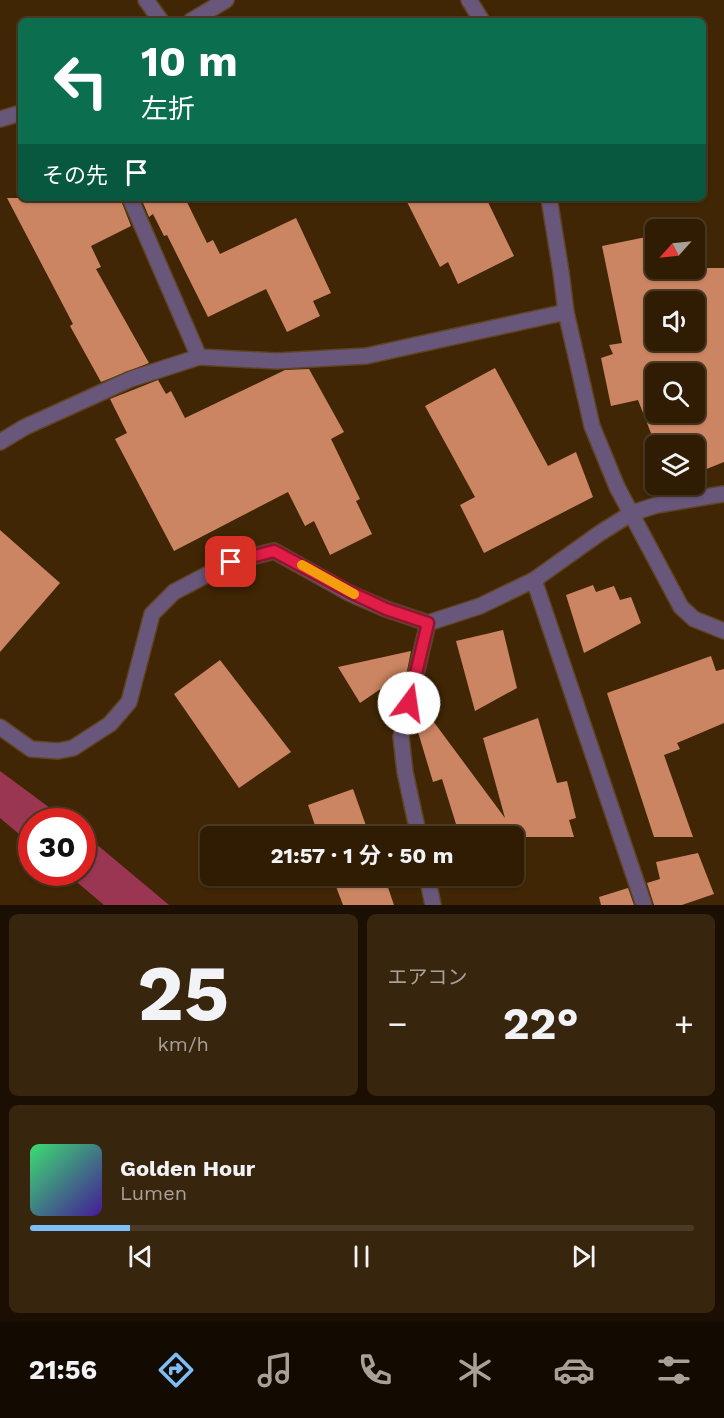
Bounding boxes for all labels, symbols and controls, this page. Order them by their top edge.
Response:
text: 10 m [141,37,238,86]
icon: left [42,42,120,120]
text: 左折 [141,93,195,125]
icon: arrive [120,156,153,189]
text: その先 [42,163,108,188]
north arrow [645,219,705,279]
map controls [645,219,705,495]
button: sound [645,291,705,351]
button: search [645,363,705,423]
button: layers [645,435,705,495]
pin [205,536,256,587]
icon: arrive [214,545,247,578]
position arrow [377,671,441,735]
speed limit sign: 30 [18,808,96,886]
text: 21:57 · 1 分 · 50 m [270,843,454,868]
text: 25 [137,947,229,1039]
text: エアコン [388,965,468,989]
text: 22° [503,997,579,1050]
text: − [388,1004,407,1043]
text: + [674,1004,694,1043]
text: km/h [157,1032,209,1056]
text: Golden Hour [120,1156,255,1181]
text: Lumen [120,1181,187,1205]
icon: previous [124,1240,157,1273]
icon: pause [345,1240,378,1273]
icon: next [567,1240,600,1273]
icon: directions [155,1349,197,1391]
icon: music [254,1349,296,1391]
icon: phone [354,1349,396,1391]
icon: climate [454,1349,496,1391]
icon: car [553,1349,595,1391]
icon: filters [653,1349,695,1391]
text: 21:56 [29,1354,97,1386]

